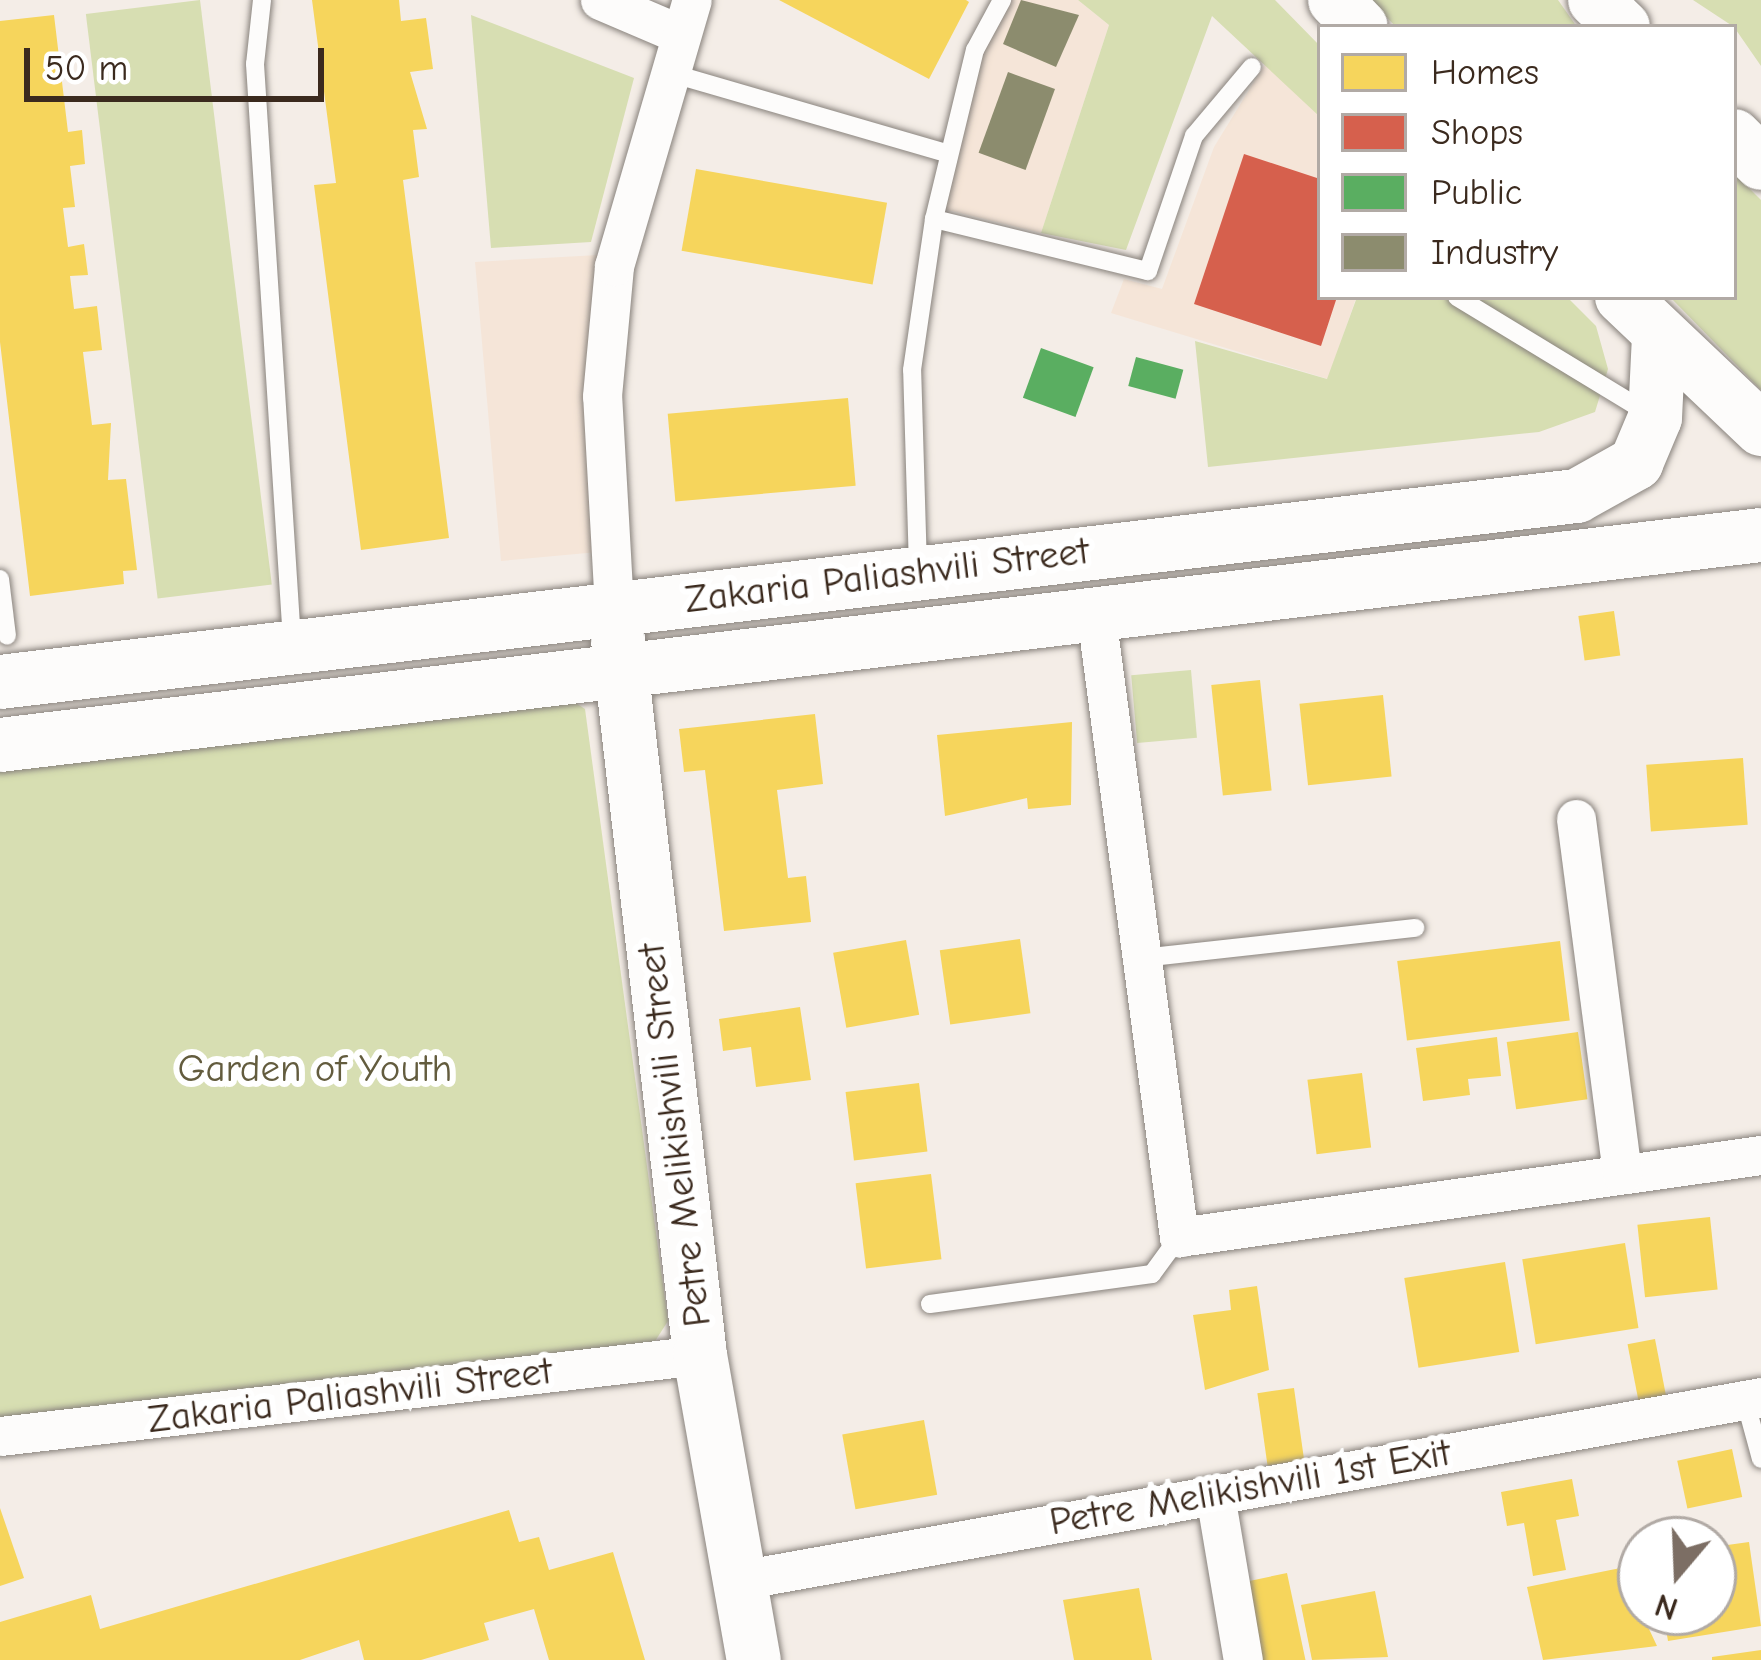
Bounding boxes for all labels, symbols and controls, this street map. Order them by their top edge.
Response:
scale bar [30,24,330,98]
legend [1317,24,1737,300]
text: 50 m [45,48,128,89]
text: Homes [1431,52,1539,93]
text: Shops [1431,112,1523,153]
text: Public [1431,172,1522,213]
text: Industry [1431,232,1558,273]
street label: Zakaria Paliashvili Street [682,528,1092,624]
street label: Petre Melikishvili Street [628,941,722,1329]
park label: Garden of Youth [178,1046,452,1092]
street label: Zakaria Paliashvili Street [145,1348,555,1444]
street label: Petre Melikishvili 1st Exit [1046,1430,1454,1546]
north arrow [1617,1516,1737,1636]
text: N [1650,1586,1683,1629]

